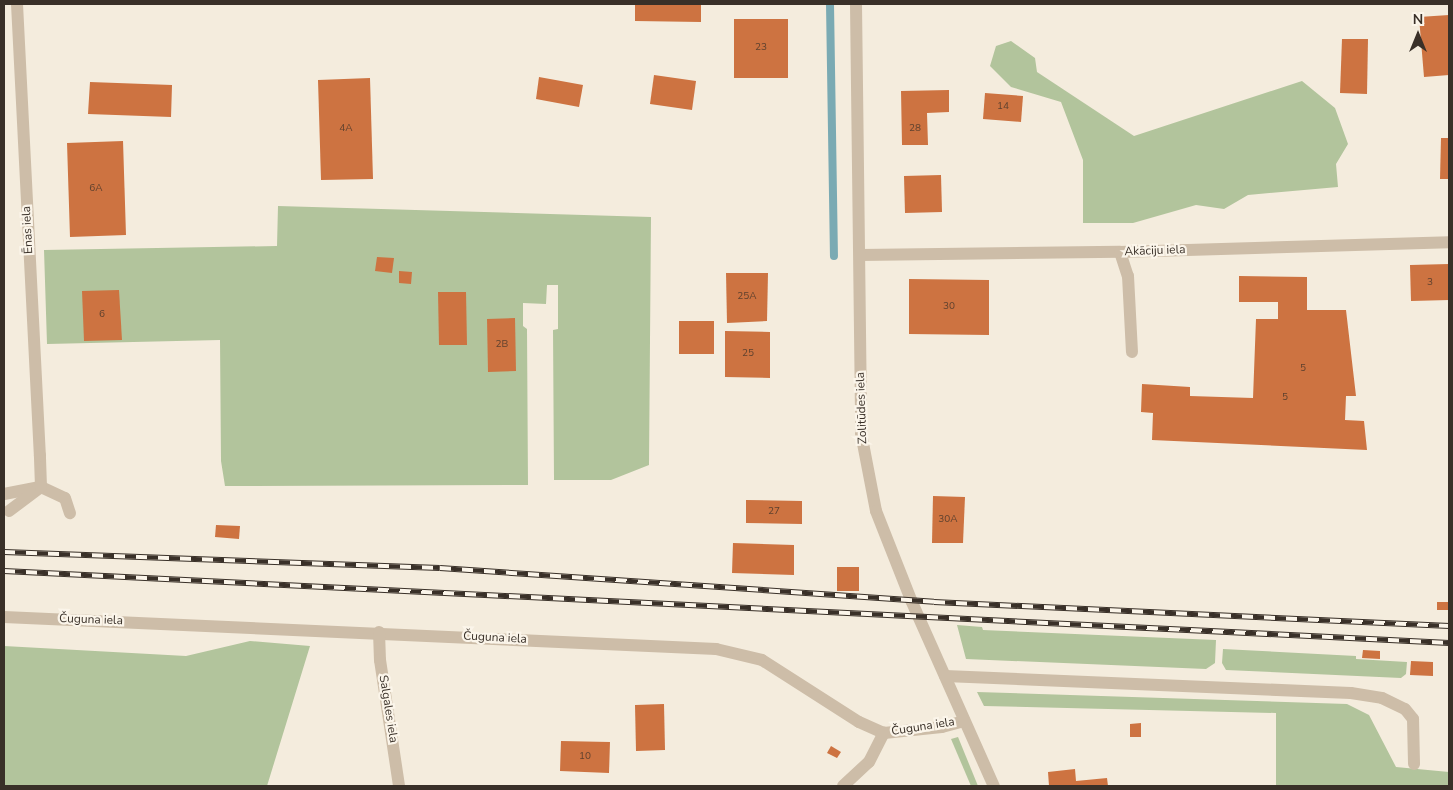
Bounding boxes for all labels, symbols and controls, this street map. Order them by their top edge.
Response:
north arrow [1393,10,1443,60]
text: N [1413,10,1423,29]
house number: 23 [755,42,767,54]
house number: 14 [997,101,1009,113]
house number: 4A [339,123,353,135]
house number: 28 [909,123,921,135]
house number: 6A [89,183,103,195]
street label: Ēnas iela [20,206,36,254]
street label: Akāciju iela [1124,243,1186,259]
house number: 3 [1427,277,1433,289]
house number: 25A [737,291,757,303]
house number: 30 [943,301,955,313]
house number: 6 [99,309,105,321]
house number: 2B [496,339,508,351]
house number: 25 [742,348,754,360]
house number: 5 [1300,363,1306,375]
street label: Zolitūdes iela [854,372,870,444]
house number: 5 [1282,392,1288,404]
house number: 27 [768,506,780,518]
house number: 30A [938,514,958,526]
street label: Čuguna iela [59,612,123,628]
street label: Čuguna iela [463,629,527,647]
street label: Salgales iela [376,674,400,744]
street label: Čuguna iela [890,715,956,739]
house number: 10 [579,751,591,763]

